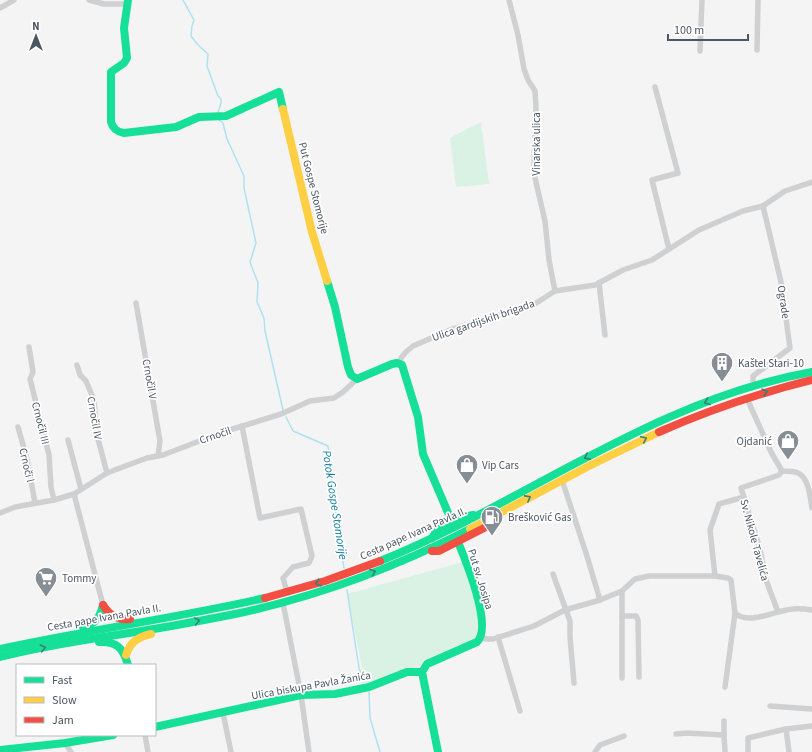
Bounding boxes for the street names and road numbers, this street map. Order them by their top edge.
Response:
street label: Vinarska ulica [529,112,544,176]
street label: Put Gospe Stomorije [295,141,332,236]
street label: Ograde [773,284,794,320]
street label: Ulica gardijskih brigada [430,296,536,345]
street label: Crnočil V [139,358,160,401]
street label: Crnočil IV [83,395,106,441]
street label: Crnočil III [28,400,53,446]
street label: Crnočil [197,423,233,448]
street label: Crnoči l [15,446,38,484]
street label: Sv. Nikole Tavelića [736,498,773,583]
street label: Cesta pape Ivana Pavla II. [358,503,469,564]
street label: Put sv. Josipa [464,547,497,611]
street label: Cesta pape Ivana Pavla II. [46,600,162,635]
street label: Ulica biskupa Pavla Žanića [250,668,372,703]

